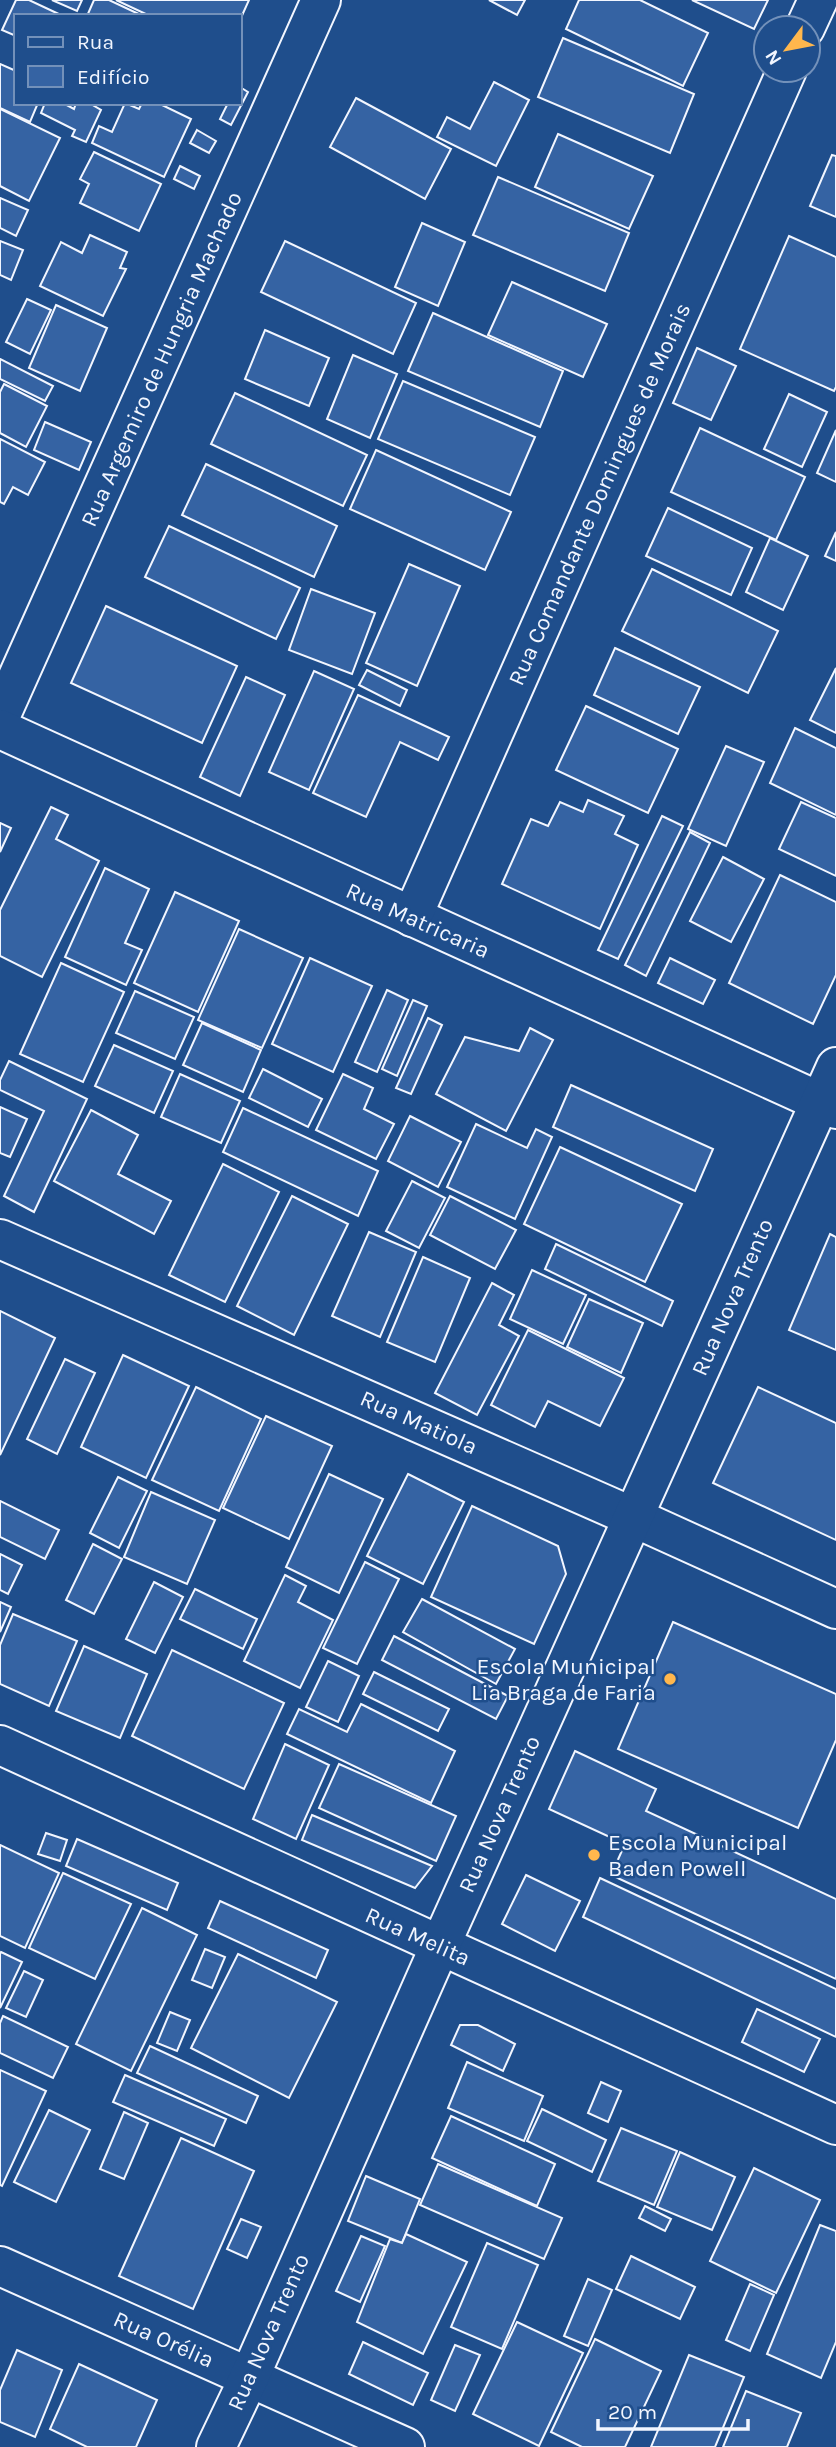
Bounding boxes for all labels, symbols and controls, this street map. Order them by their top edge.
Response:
legend [14,14,242,105]
north arrow [752,14,822,84]
text: Rua [77,30,114,54]
text: N [760,46,786,69]
text: Edifício [77,65,150,89]
street label: Rua Argemiro de Hungria Machado [75,187,248,531]
street label: Rua Comandante Domingues de Morais [503,299,696,690]
street label: Rua Matricaria [342,877,494,964]
street label: Rua Nova Trento [686,1214,779,1380]
street label: Rua Matiola [356,1385,482,1460]
place label: Escola Municipal Lia Braga de Faria [471,1653,656,1706]
marker: Escola Municipal Lia Braga de Faria [662,1671,678,1687]
street label: Rua Nova Trento [453,1731,546,1897]
place label: Escola Municipal Baden Powell [608,1829,787,1882]
marker: Escola Municipal Baden Powell [586,1847,602,1863]
street label: Rua Melita [361,1901,474,1972]
street label: Rua Nova Trento [222,2249,315,2415]
street label: Rua Orélia [109,2305,218,2374]
scale bar [598,2388,748,2432]
text: 20 m [608,2400,657,2424]

